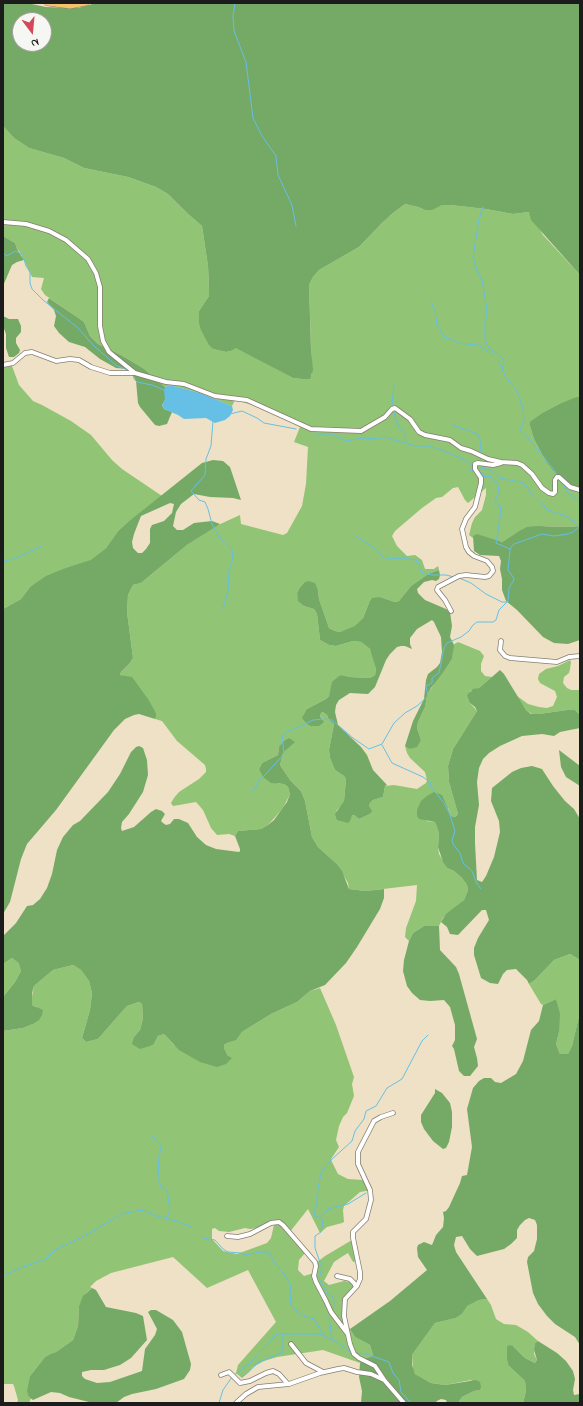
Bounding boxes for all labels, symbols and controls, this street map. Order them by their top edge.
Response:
north arrow [12,12,52,52]
text: N [29,34,41,51]

